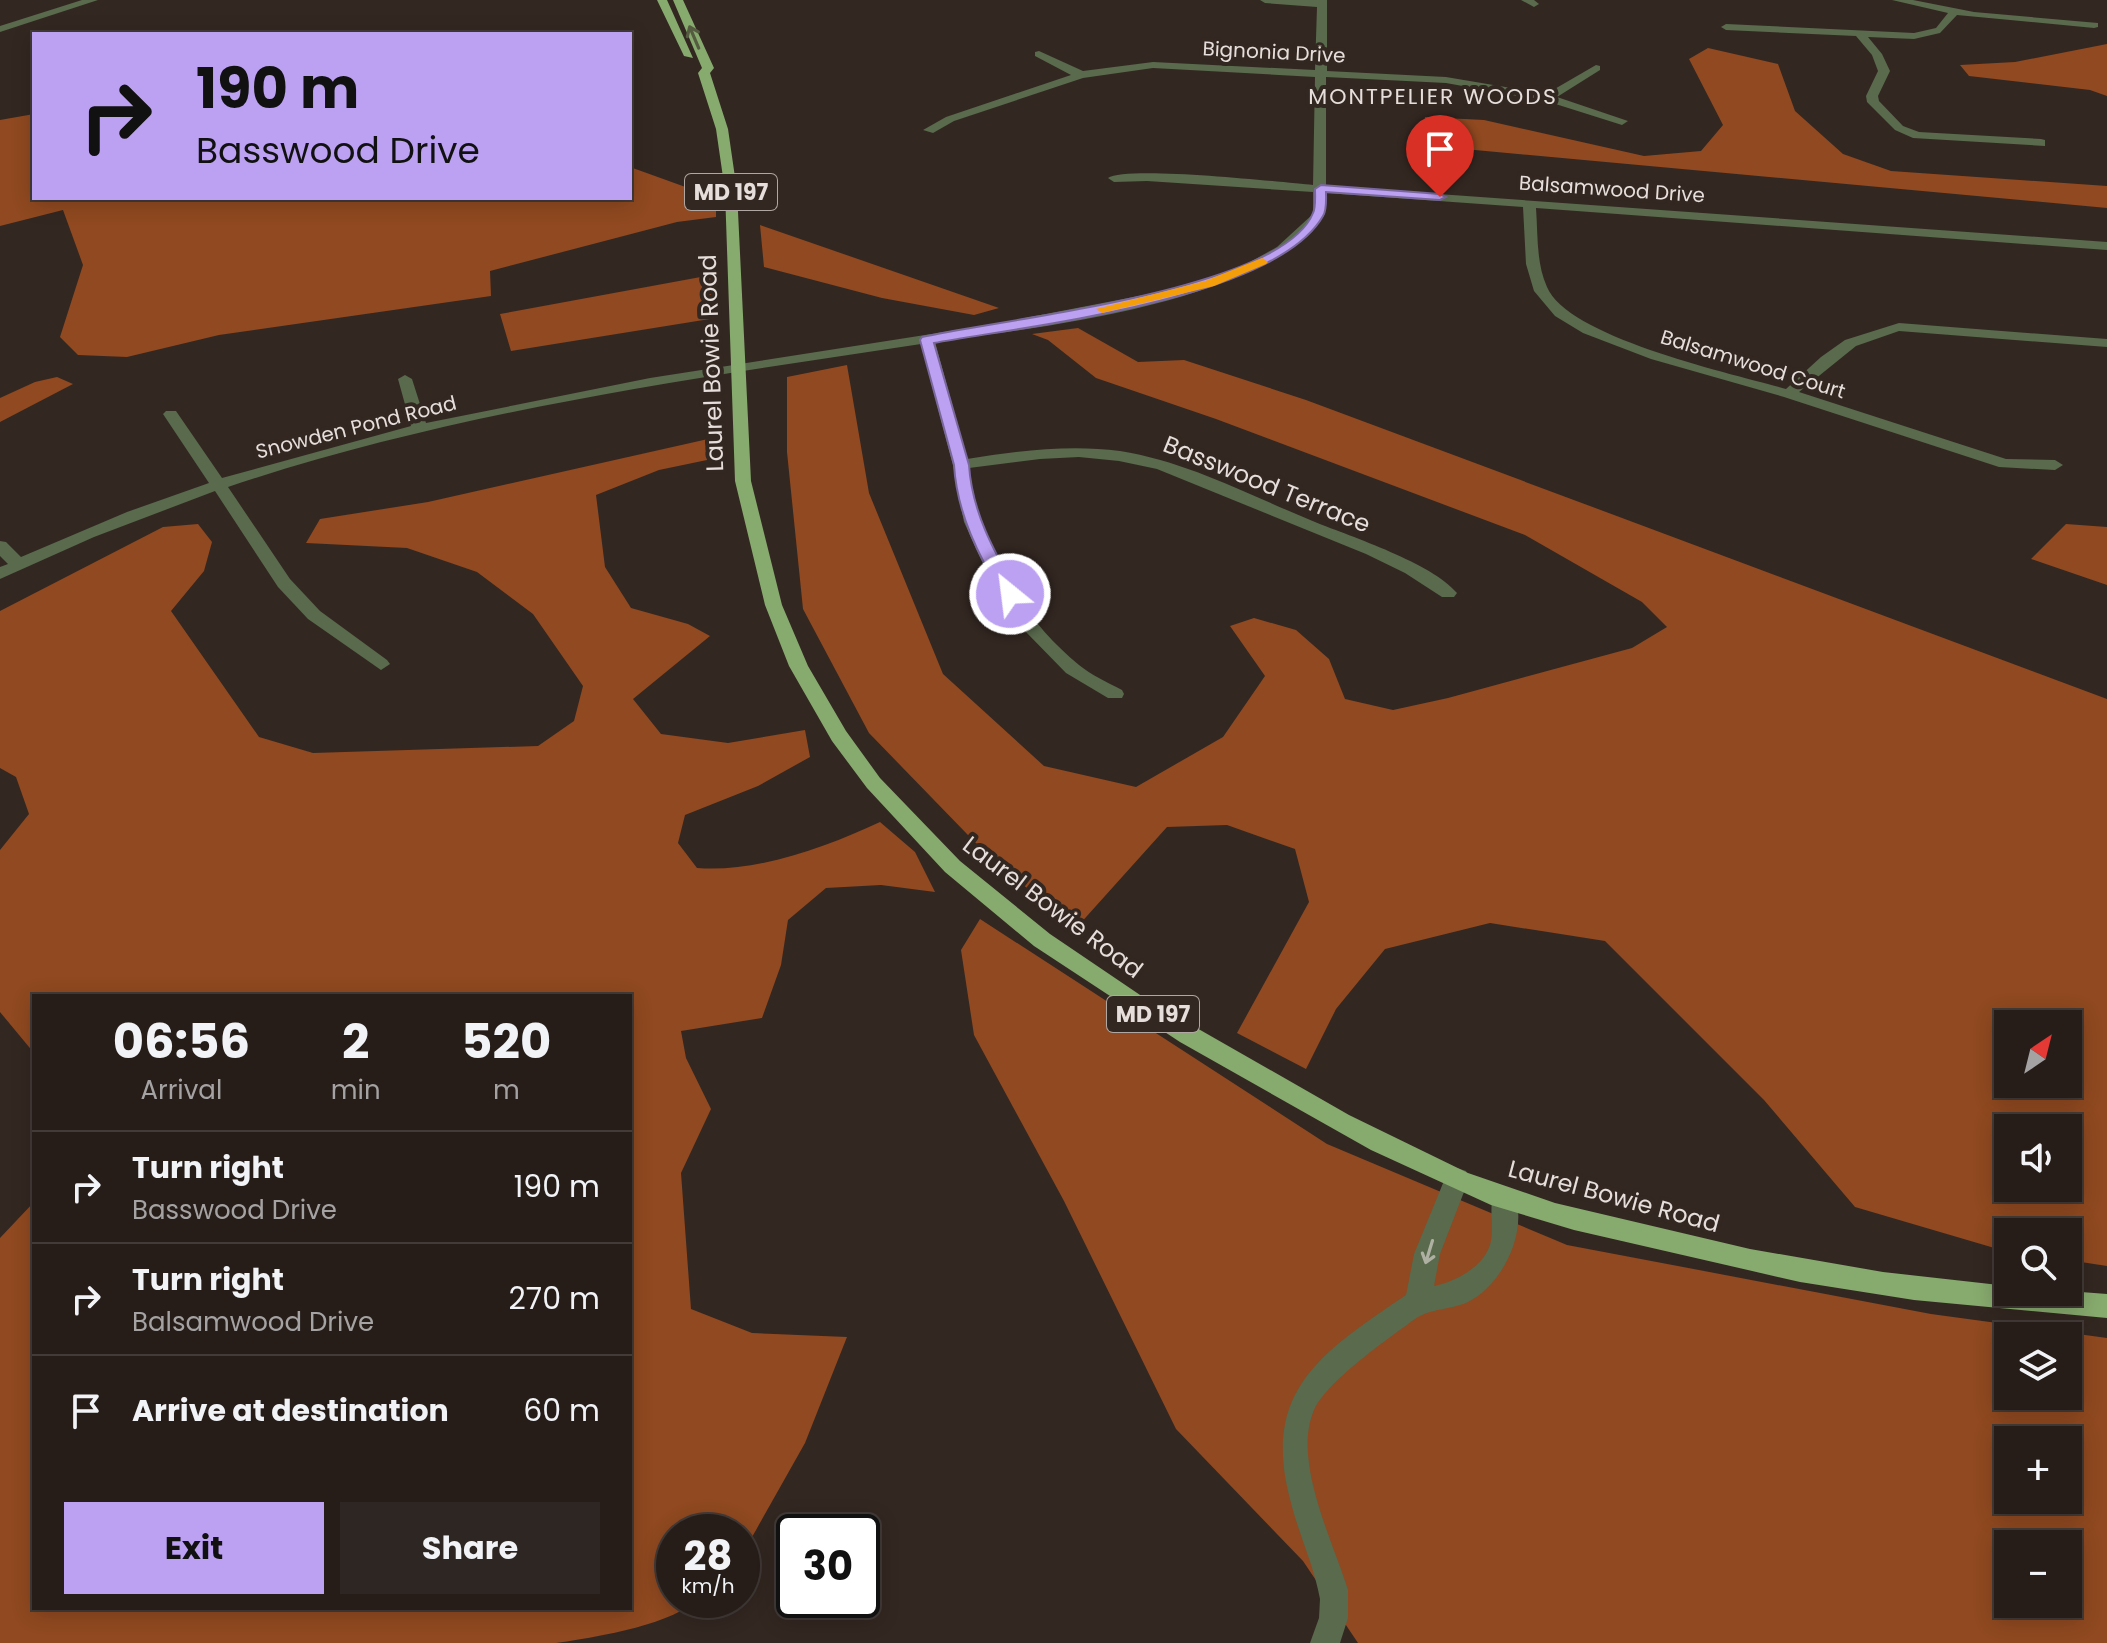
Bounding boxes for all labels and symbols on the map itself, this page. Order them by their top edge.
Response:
one-way arrow [686,25,701,50]
street label: Bignonia Drive [1202,34,1346,70]
district label: MONTPELIER WOODS [1308,81,1558,112]
pin [1406,115,1474,197]
street label: Balsamwood Drive [1518,169,1706,209]
road number: MD 197 [685,174,777,210]
street label: Laurel Bowie Road [691,254,731,472]
street label: Balsamwood Court [1657,323,1849,405]
street label: Snowden Pond Road [253,389,459,465]
street label: Basswood Terrace [1159,427,1375,541]
position arrow [968,552,1052,636]
street label: Laurel Bowie Road [956,828,1150,986]
road number: MD 197 [1107,996,1199,1032]
north arrow [1994,1010,2082,1098]
street label: Laurel Bowie Road [1505,1152,1723,1240]
one-way arrow [1421,1239,1435,1264]
speed limit sign: 30 [776,1514,880,1618]

